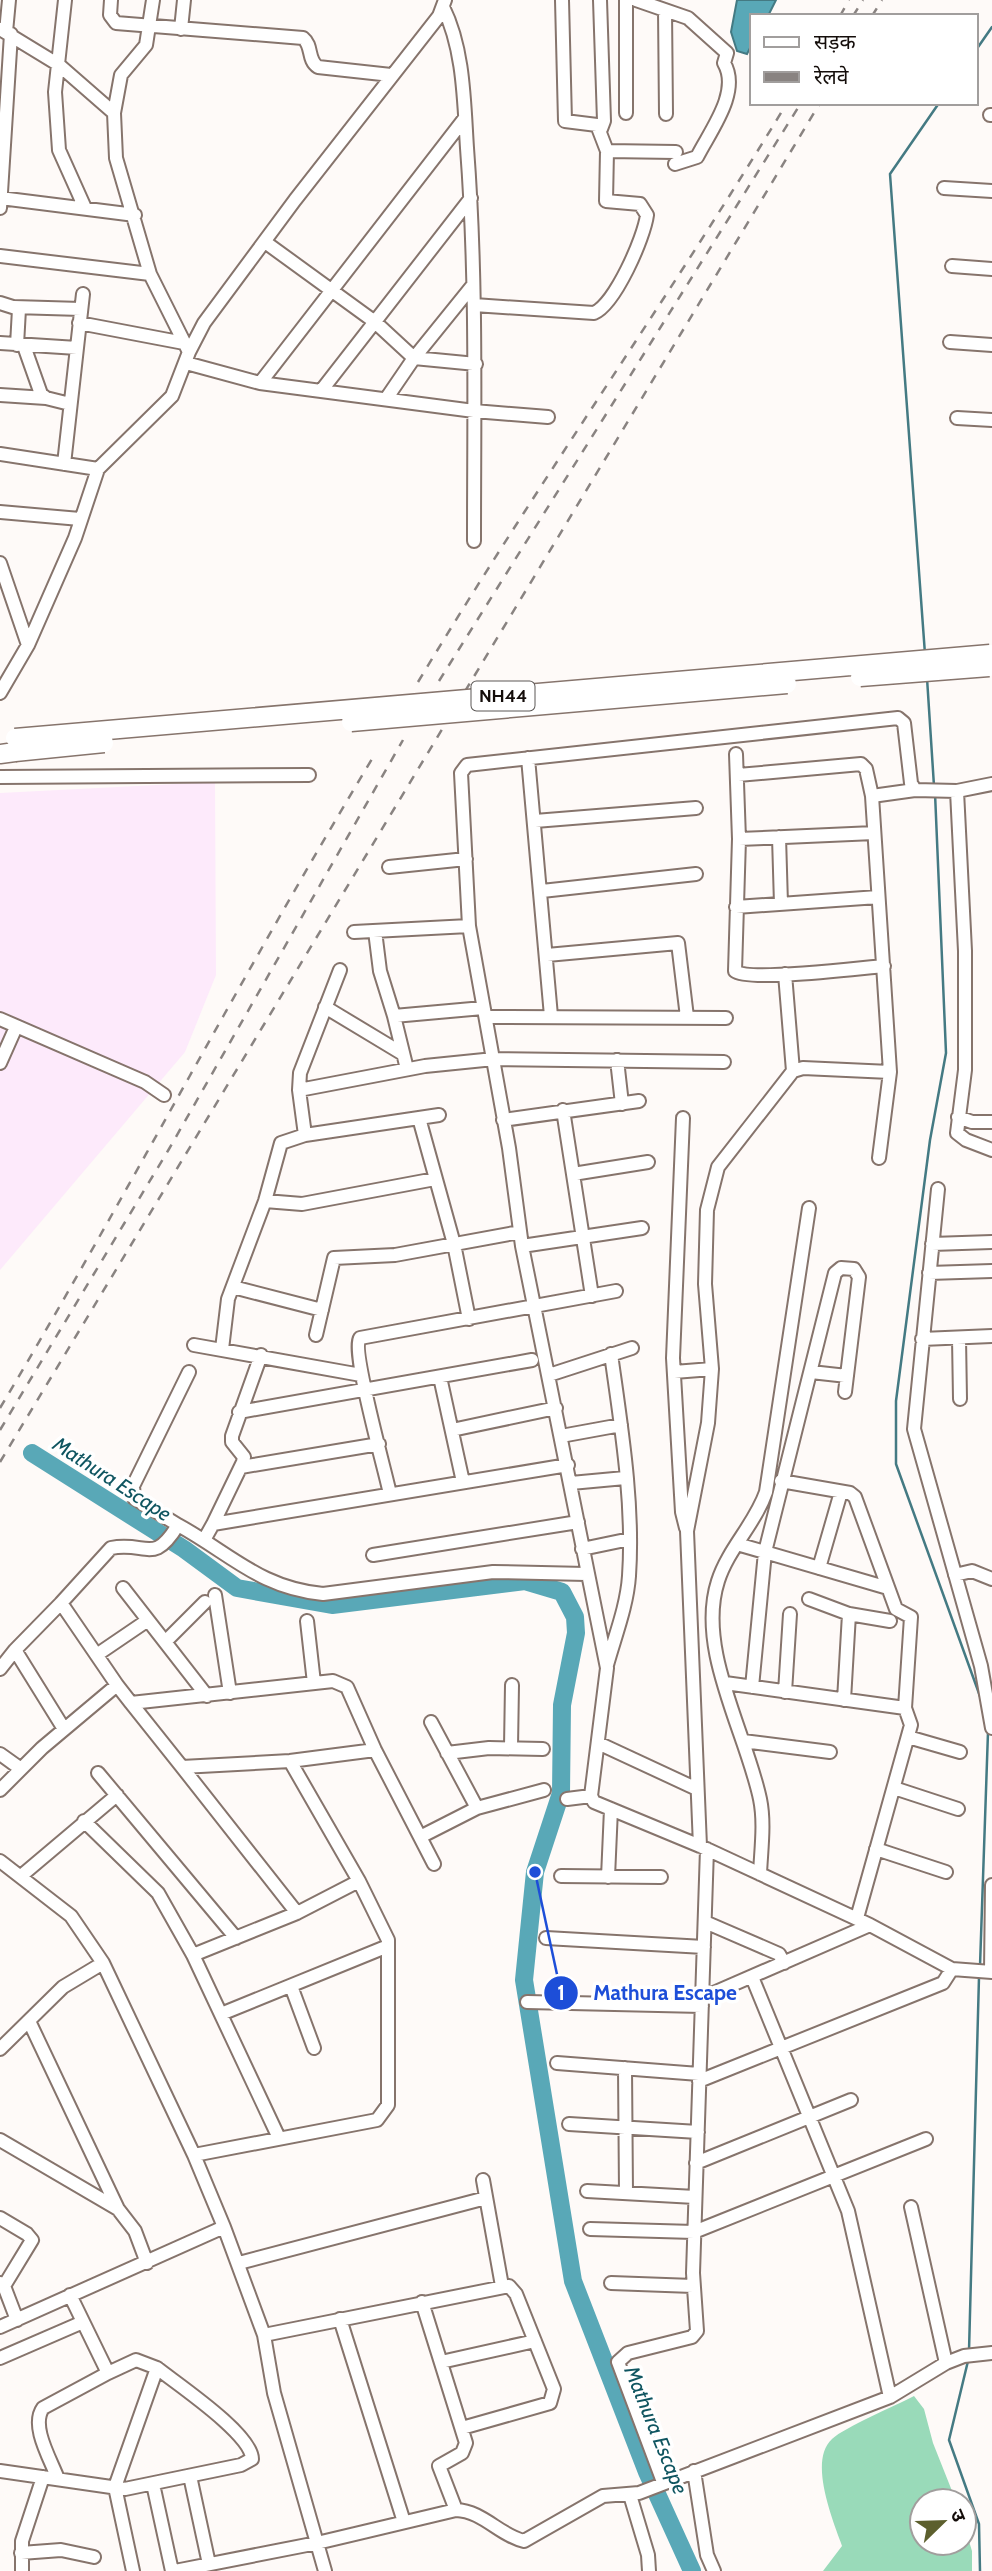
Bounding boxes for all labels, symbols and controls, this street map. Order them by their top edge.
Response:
legend [750,14,978,105]
text: सड़क [814,29,856,54]
text: रेलवे [813,64,849,89]
road number: NH44 [472,682,534,710]
water label: Mathura Escape [48,1431,176,1526]
callout: Mathura Escape [544,1972,750,2014]
text: 1 [557,1980,565,2005]
text: Mathura Escape [593,1980,737,2005]
water label: Mathura Escape [619,2361,694,2498]
north arrow [908,2487,978,2557]
text: उ [945,2506,971,2526]

